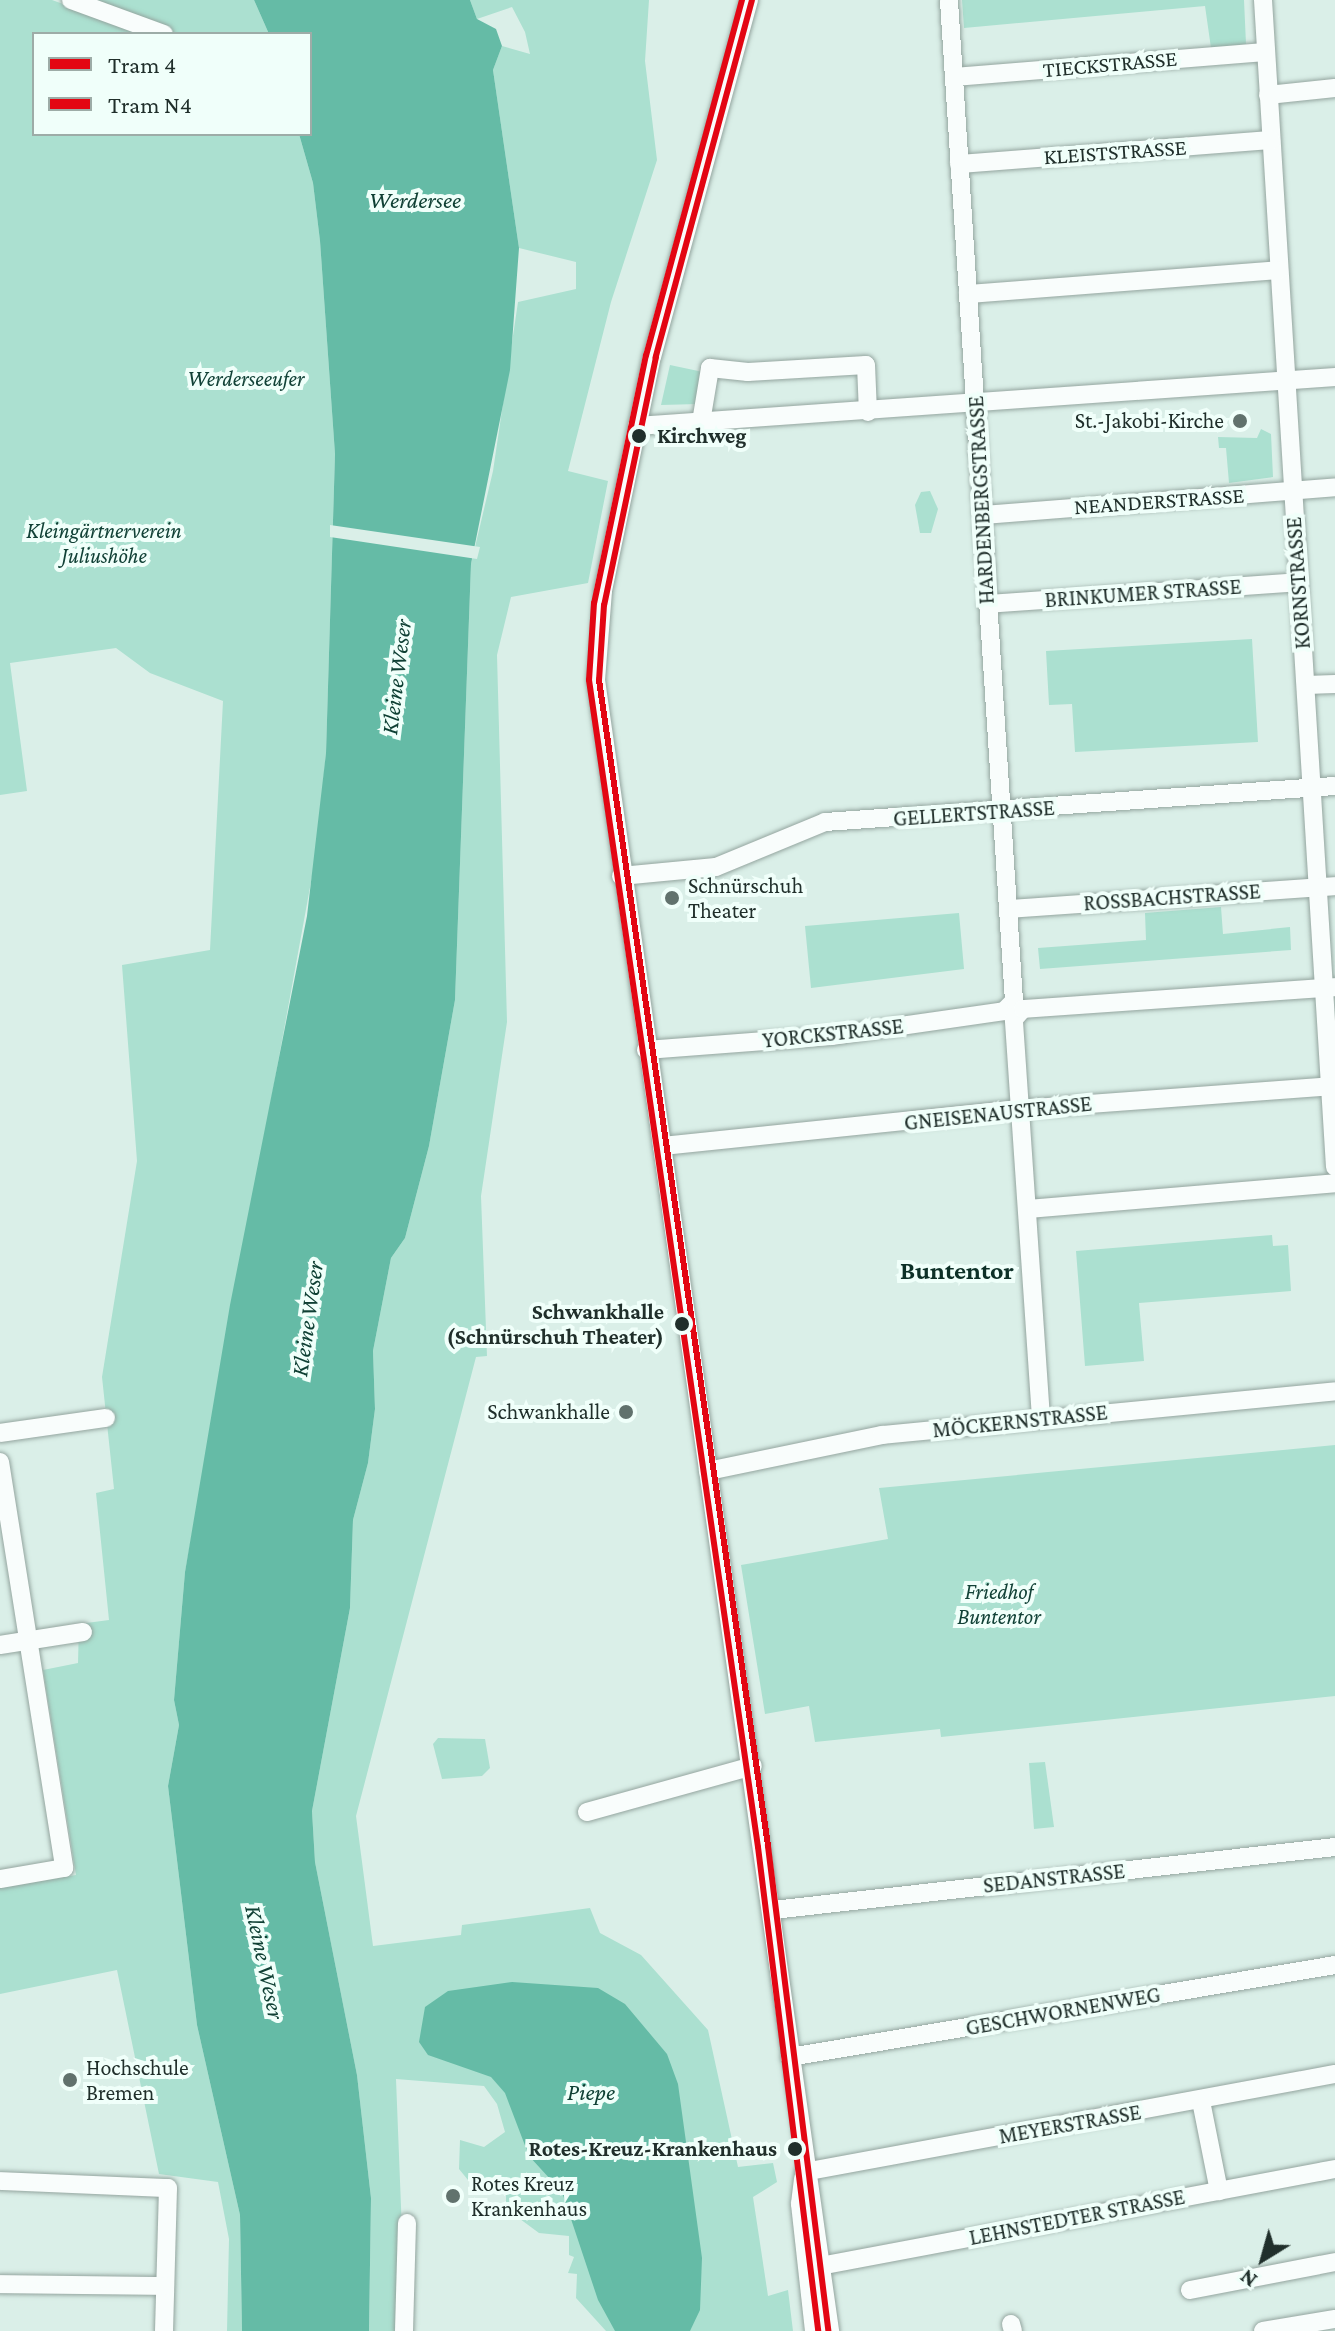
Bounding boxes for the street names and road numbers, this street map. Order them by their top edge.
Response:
street label: TIECKSTRASSE [1042,45,1178,83]
street label: KLEISTSTRASSE [1043,134,1187,170]
street label: HARDENBERGSTRASSE [962,395,1000,605]
street label: NEANDERSTRASSE [1073,482,1245,520]
street label: KORNSTRASSE [1280,516,1316,650]
street label: BRINKUMER STRASSE [1044,573,1242,613]
street label: GELLERTSTRASSE [892,794,1056,832]
street label: ROSSBACHSTRASSE [1082,878,1262,916]
street label: YORCKSTRASSE [761,1012,905,1054]
street label: GNEISENAUSTRASSE [903,1090,1093,1136]
street label: MÖCKERNSTRASSE [931,1399,1109,1443]
street label: SEDANSTRASSE [982,1857,1126,1899]
street label: GESCHWORNENWEG [964,1981,1162,2041]
street label: MEYERSTRASSE [997,2098,1143,2150]
street label: LEHNSTEDTER STRASSE [967,2183,1187,2251]

